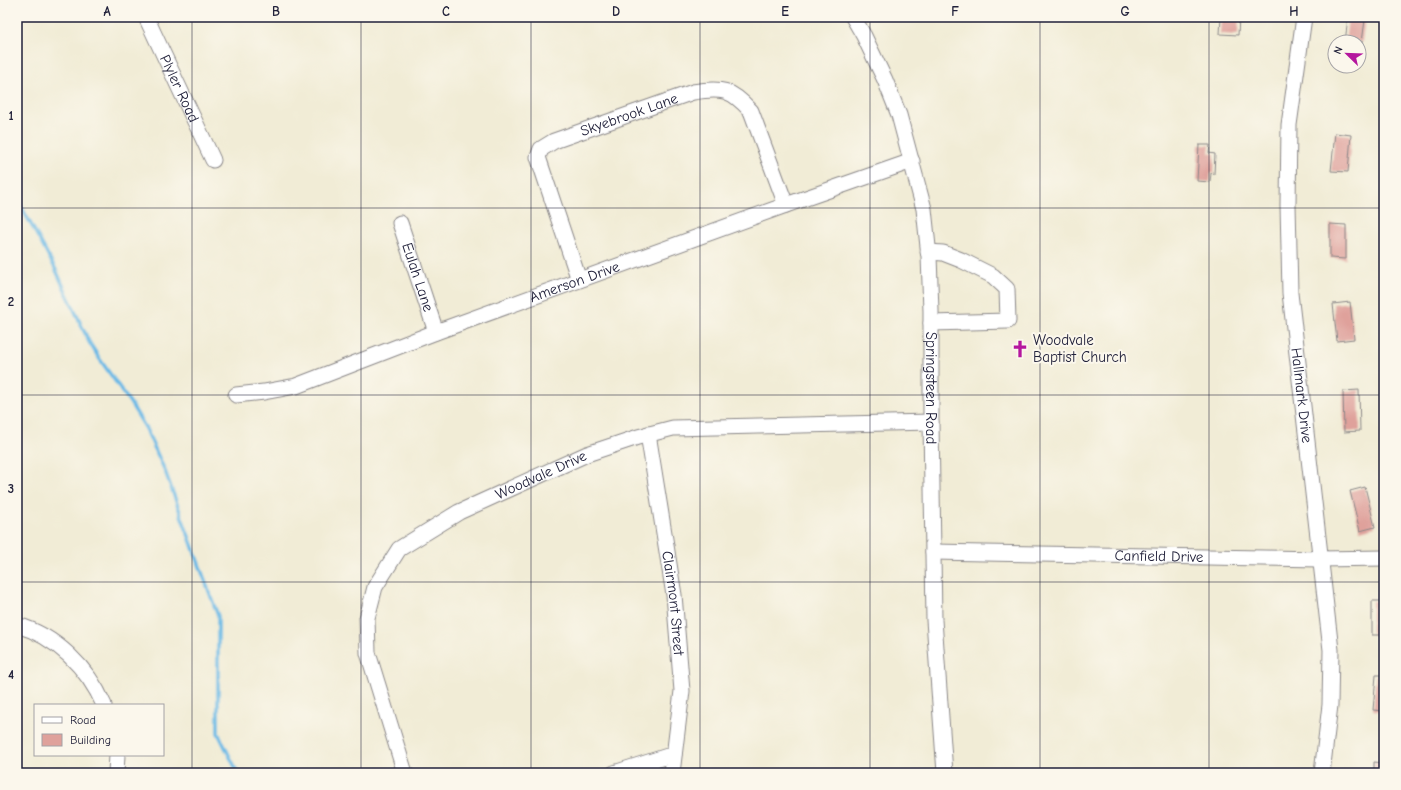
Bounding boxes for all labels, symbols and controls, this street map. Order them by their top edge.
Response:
text: A [103,4,111,19]
text: B [272,4,280,19]
text: C [442,4,450,19]
text: D [612,4,620,19]
text: E [781,4,789,19]
text: F [951,4,959,19]
text: G [1120,4,1130,19]
text: H [1289,4,1299,19]
north arrow [1327,34,1367,74]
text: N [1331,44,1346,56]
street label: Plyler Road [156,52,203,125]
street label: Skyebrook Lane [578,89,681,140]
text: 1 [8,108,14,123]
street label: Eulah Lane [398,240,438,314]
street label: Amerson Drive [527,257,622,306]
text: 2 [8,294,14,309]
place label: Woodvale Baptist Church [1033,331,1127,366]
street label: Springsteen Road [922,332,940,445]
church icon: Woodvale Baptist Church [1010,339,1030,359]
street label: Hallmark Drive [1287,347,1316,444]
street label: Woodvale Drive [493,446,590,503]
text: 3 [8,481,14,496]
street label: Canfield Drive [1114,546,1204,566]
street label: Clairmont Street [658,549,688,657]
text: 4 [8,667,14,682]
legend [34,704,164,756]
text: Road [70,713,96,727]
text: Building [70,733,111,747]

